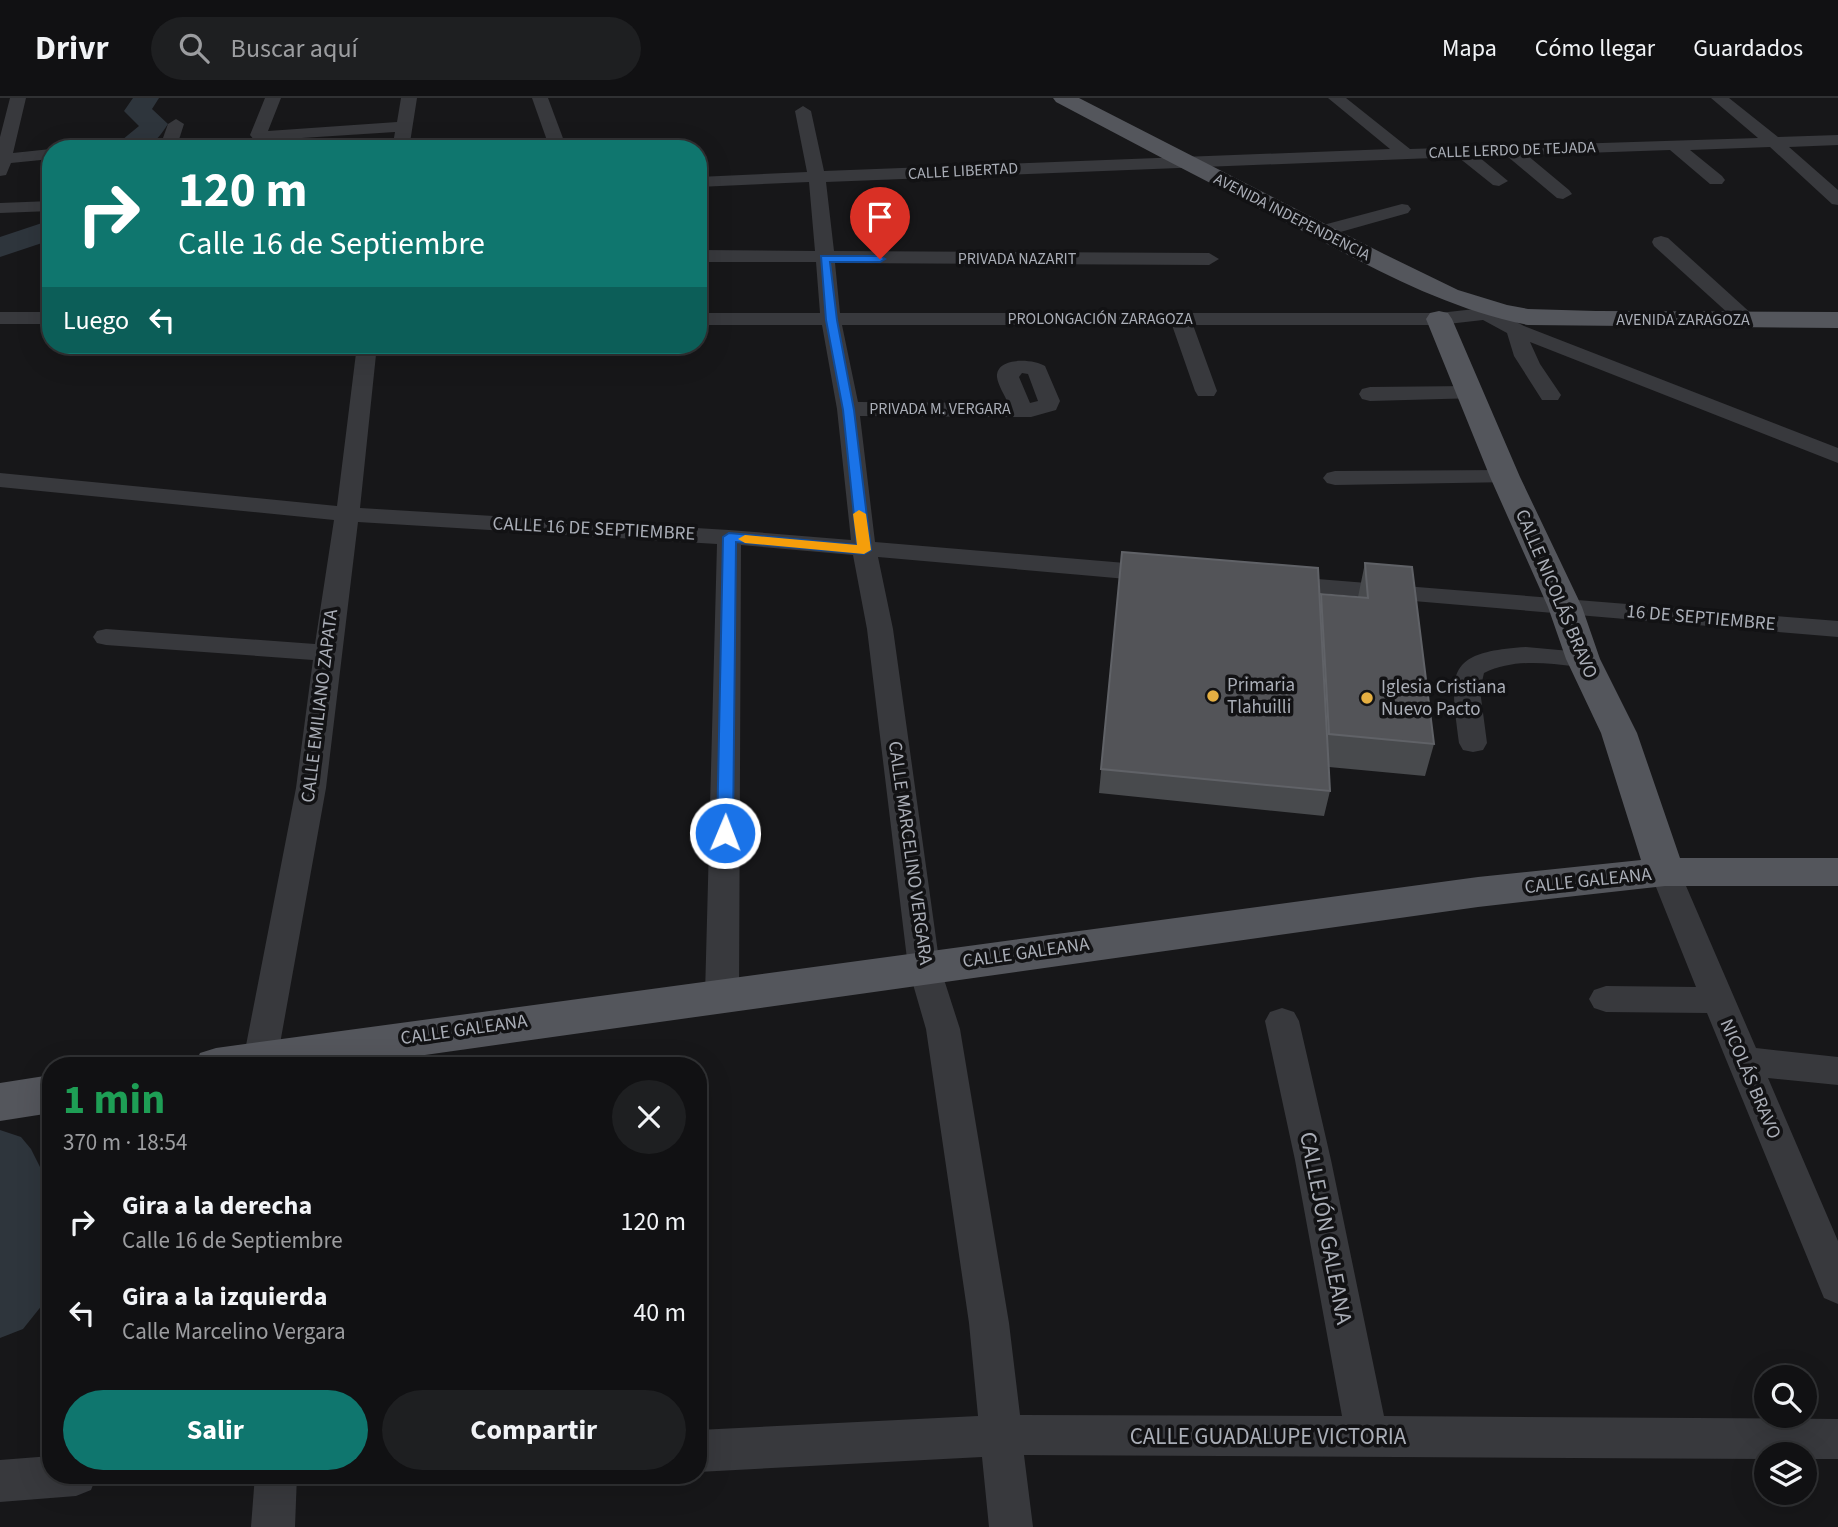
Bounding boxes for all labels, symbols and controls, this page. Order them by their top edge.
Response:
search box [151,17,641,80]
text: Drivr [35,25,109,72]
icon: search [175,29,213,67]
text: Buscar aquí [231,30,358,67]
text: Mapa [1442,31,1497,66]
text: Cómo llegar [1535,31,1655,66]
text: Guardados [1693,31,1803,66]
street label: CALLE LERDO DE TEJADA [1428,136,1596,164]
text: 120 m [178,156,307,226]
street label: CALLE LIBERTAD [907,157,1019,185]
icon: right [63,168,154,259]
street label: AVENIDA INDEPENDENCIA [1210,168,1374,266]
pin [850,187,910,259]
icon: arrive [861,198,899,236]
text: Calle 16 de Septiembre [178,221,485,267]
street label: PRIVADA NAZARIT [958,248,1077,270]
icon: left [143,301,181,339]
text: Luego [63,302,129,339]
street label: PROLONGACIÓN ZARAGOZA [1007,308,1193,330]
street label: AVENIDA ZARAGOZA [1616,309,1750,331]
street label: PRIVADA M. VERGARA [869,398,1011,420]
street label: CALLE NICOLÁS BRAVO [1508,505,1604,683]
street label: CALLE 16 DE SEPTIEMBRE [492,510,696,548]
street label: 16 DE SEPTIEMBRE [1625,598,1777,638]
street label: CALLE EMILIANO ZAPATA [295,607,345,804]
place label: Primaria Tlahuilli [1227,672,1295,721]
place label: Iglesia Cristiana Nuevo Pacto [1381,674,1506,723]
marker: Primaria Tlahuilli [1205,688,1221,704]
marker: Iglesia Cristiana Nuevo Pacto [1359,690,1375,706]
street label: CALLE MARCELINO VERGARA [881,739,939,967]
position arrow [688,796,762,870]
street label: CALLE GALEANA [1523,861,1654,901]
street label: CALLE GALEANA [961,931,1092,975]
street label: CALLE GALEANA [399,1008,530,1052]
street label: NICOLÁS BRAVO [1713,1015,1787,1143]
text: 1 min [63,1070,165,1130]
button: close [612,1080,686,1154]
text: 370 m · 18:54 [63,1126,187,1159]
street label: CALLEJÓN GALEANA [1291,1129,1361,1328]
text: Gira a la derecha [122,1187,312,1224]
icon: right [63,1203,101,1241]
text: 120 m [620,1203,686,1240]
text: Calle 16 de Septiembre [122,1224,343,1257]
text: Gira a la izquierda [122,1278,327,1315]
icon: left [63,1294,101,1332]
text: 40 m [633,1294,686,1331]
text: Calle Marcelino Vergara [122,1315,346,1348]
map controls [1754,1365,1817,1505]
button: search [1754,1365,1817,1428]
button: Salir [63,1390,368,1470]
button: Compartir [382,1390,686,1470]
street label: CALLE GUADALUPE VICTORIA [1130,1420,1407,1453]
button: layers [1754,1442,1817,1505]

